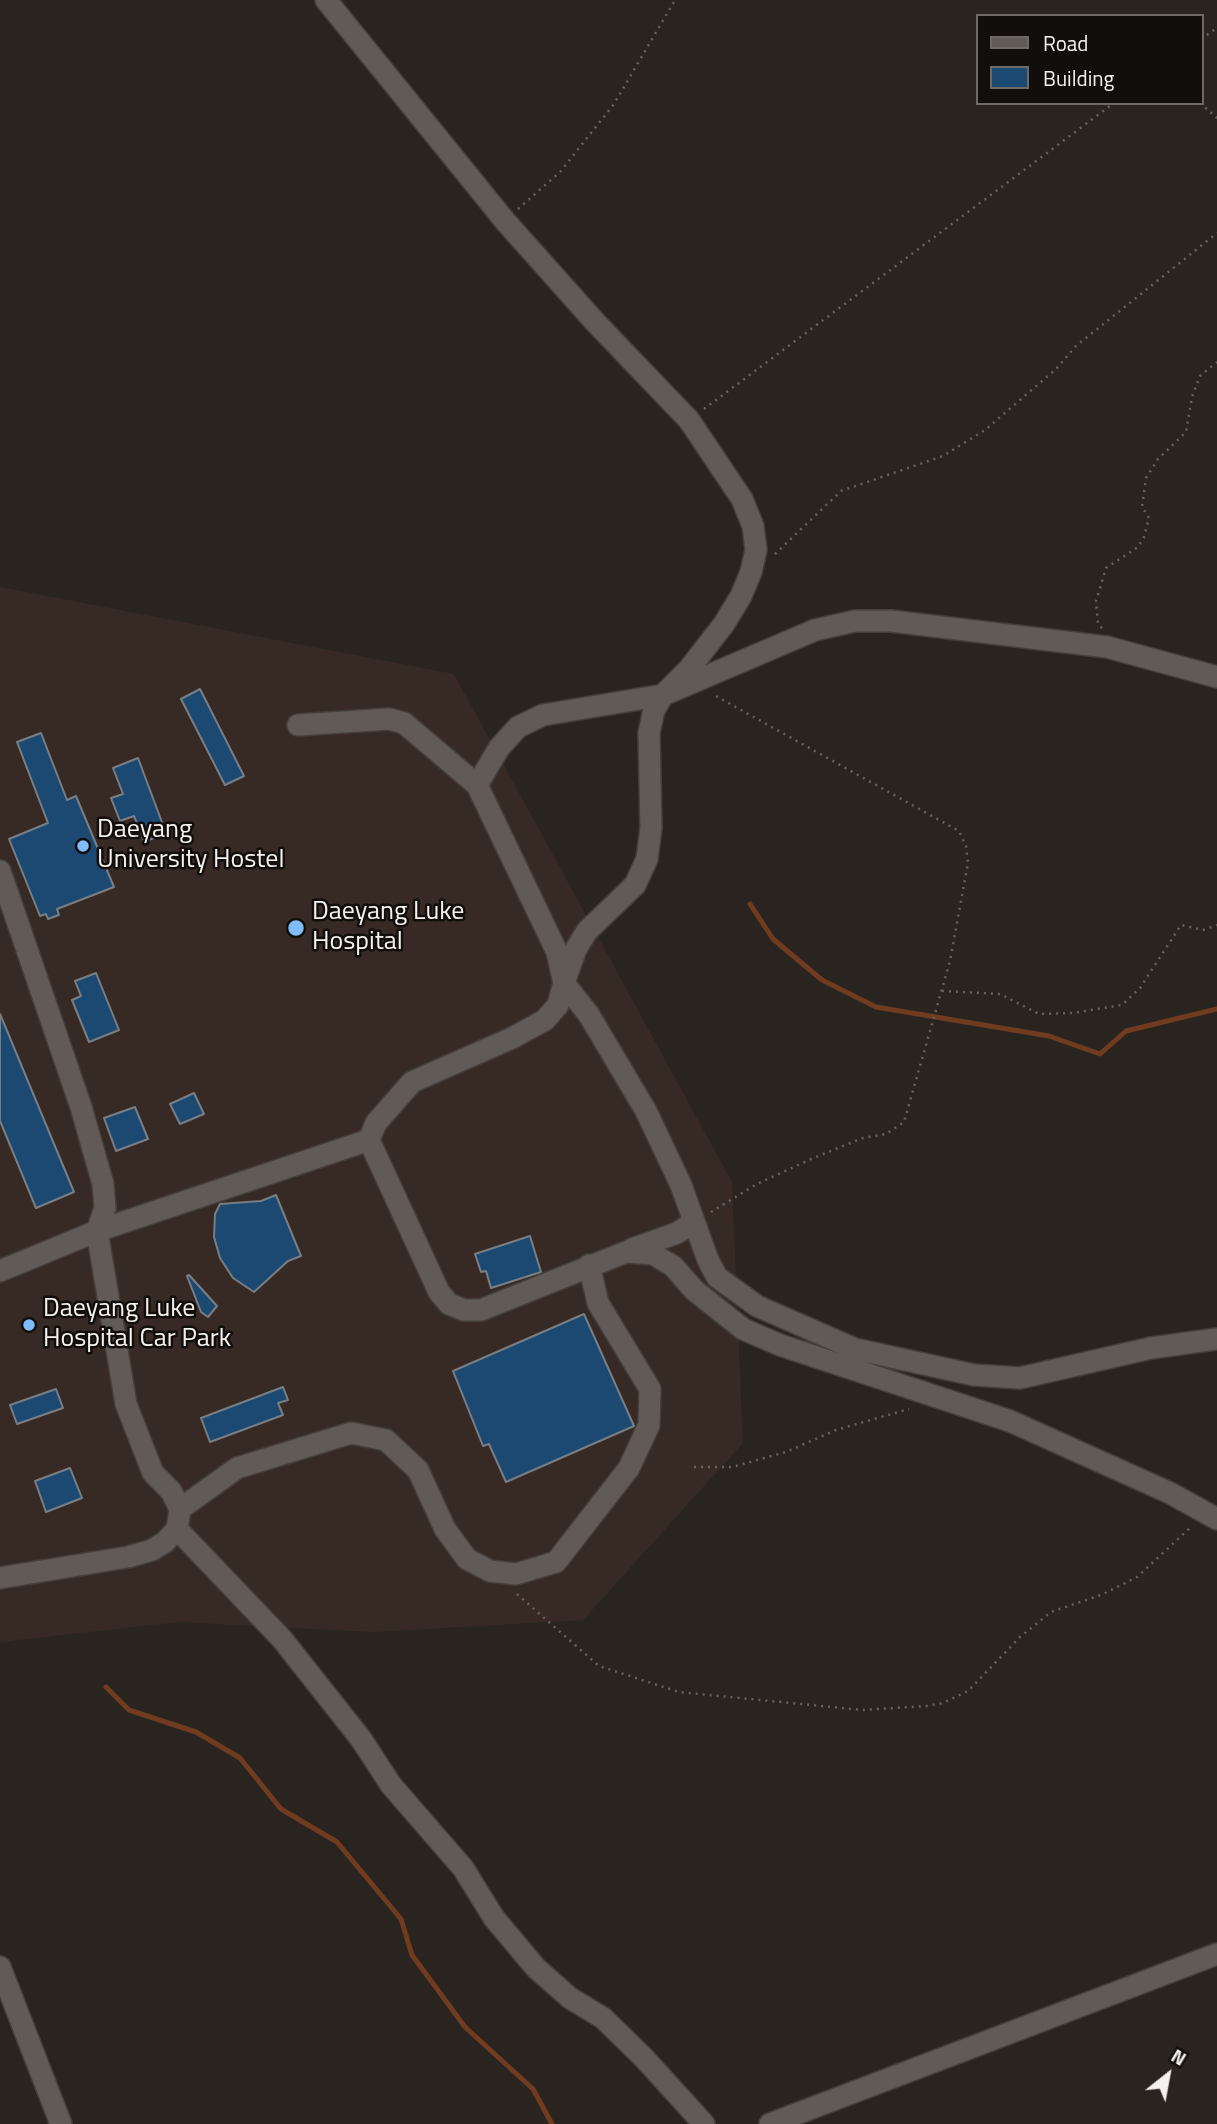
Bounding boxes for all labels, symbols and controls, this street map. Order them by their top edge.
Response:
legend [976,14,1203,105]
text: Road [1043,27,1088,59]
text: Building [1043,62,1114,94]
place label: Daeyang University Hostel [97,815,284,876]
marker: Daeyang University Hostel [75,838,91,854]
place label: Daeyang Luke Hospital [312,897,464,958]
marker: Daeyang Luke Hospital [286,918,306,938]
place label: Daeyang Luke Hospital Car Park [43,1294,231,1356]
marker: Daeyang Luke Hospital Car Park [21,1317,37,1333]
north arrow [1133,2040,1203,2110]
text: N [1166,2041,1192,2072]

